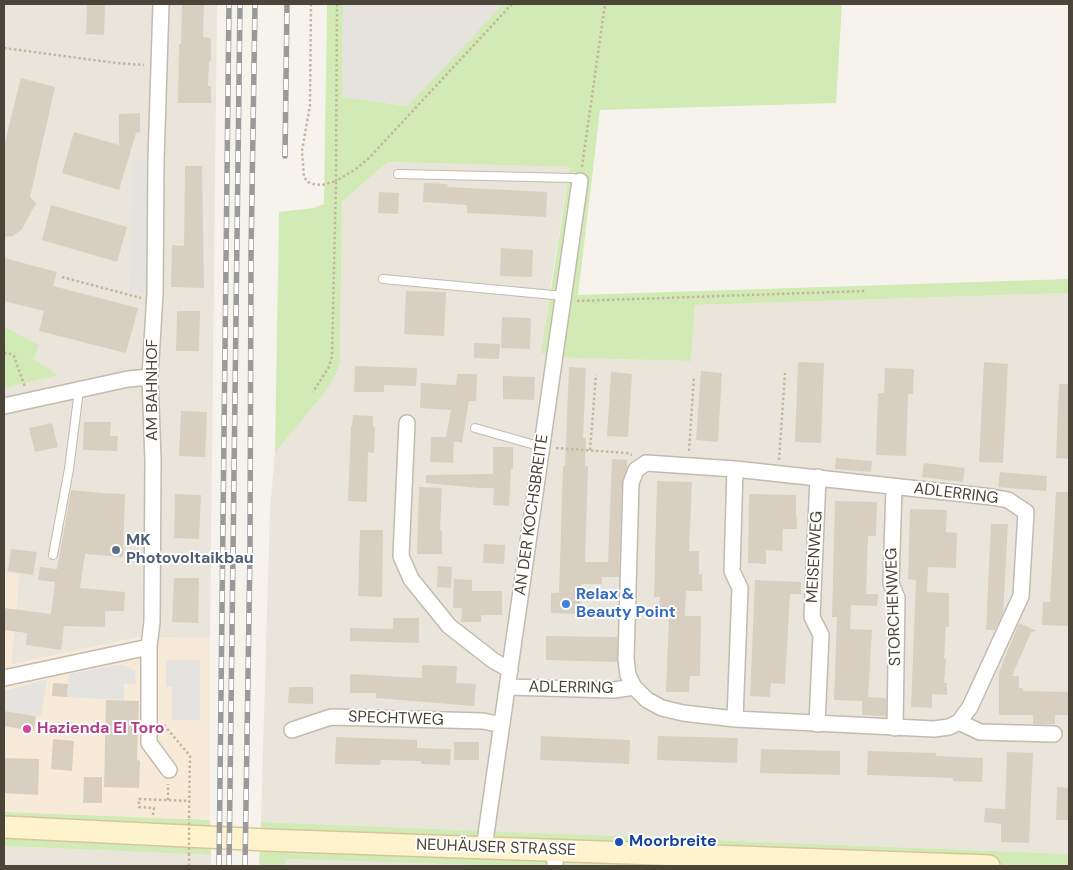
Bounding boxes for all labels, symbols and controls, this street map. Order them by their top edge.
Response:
street label: AM BAHNHOF [143,339,163,441]
street label: AN DER KOCHSBREITE [511,433,553,597]
street label: ADLERRING [913,479,999,509]
street label: MEISENWEG [803,510,827,604]
place label: MK Photovoltaikbau [126,531,254,569]
marker: MK Photovoltaikbau [110,544,122,556]
street label: STORCHENWEG [882,547,906,667]
place label: Relax & Beauty Point [576,585,676,623]
marker: Relax & Beauty Point [560,598,572,610]
street label: ADLERRING [528,678,614,698]
street label: SPECHTWEG [348,708,444,730]
place label: Hazienda El Toro [37,719,165,739]
marker: Hazienda El Toro [21,723,33,735]
place label: Moorbreite [629,832,717,852]
street label: NEUHÄUSER STRASSE [416,836,576,860]
marker: Moorbreite [613,836,625,848]

